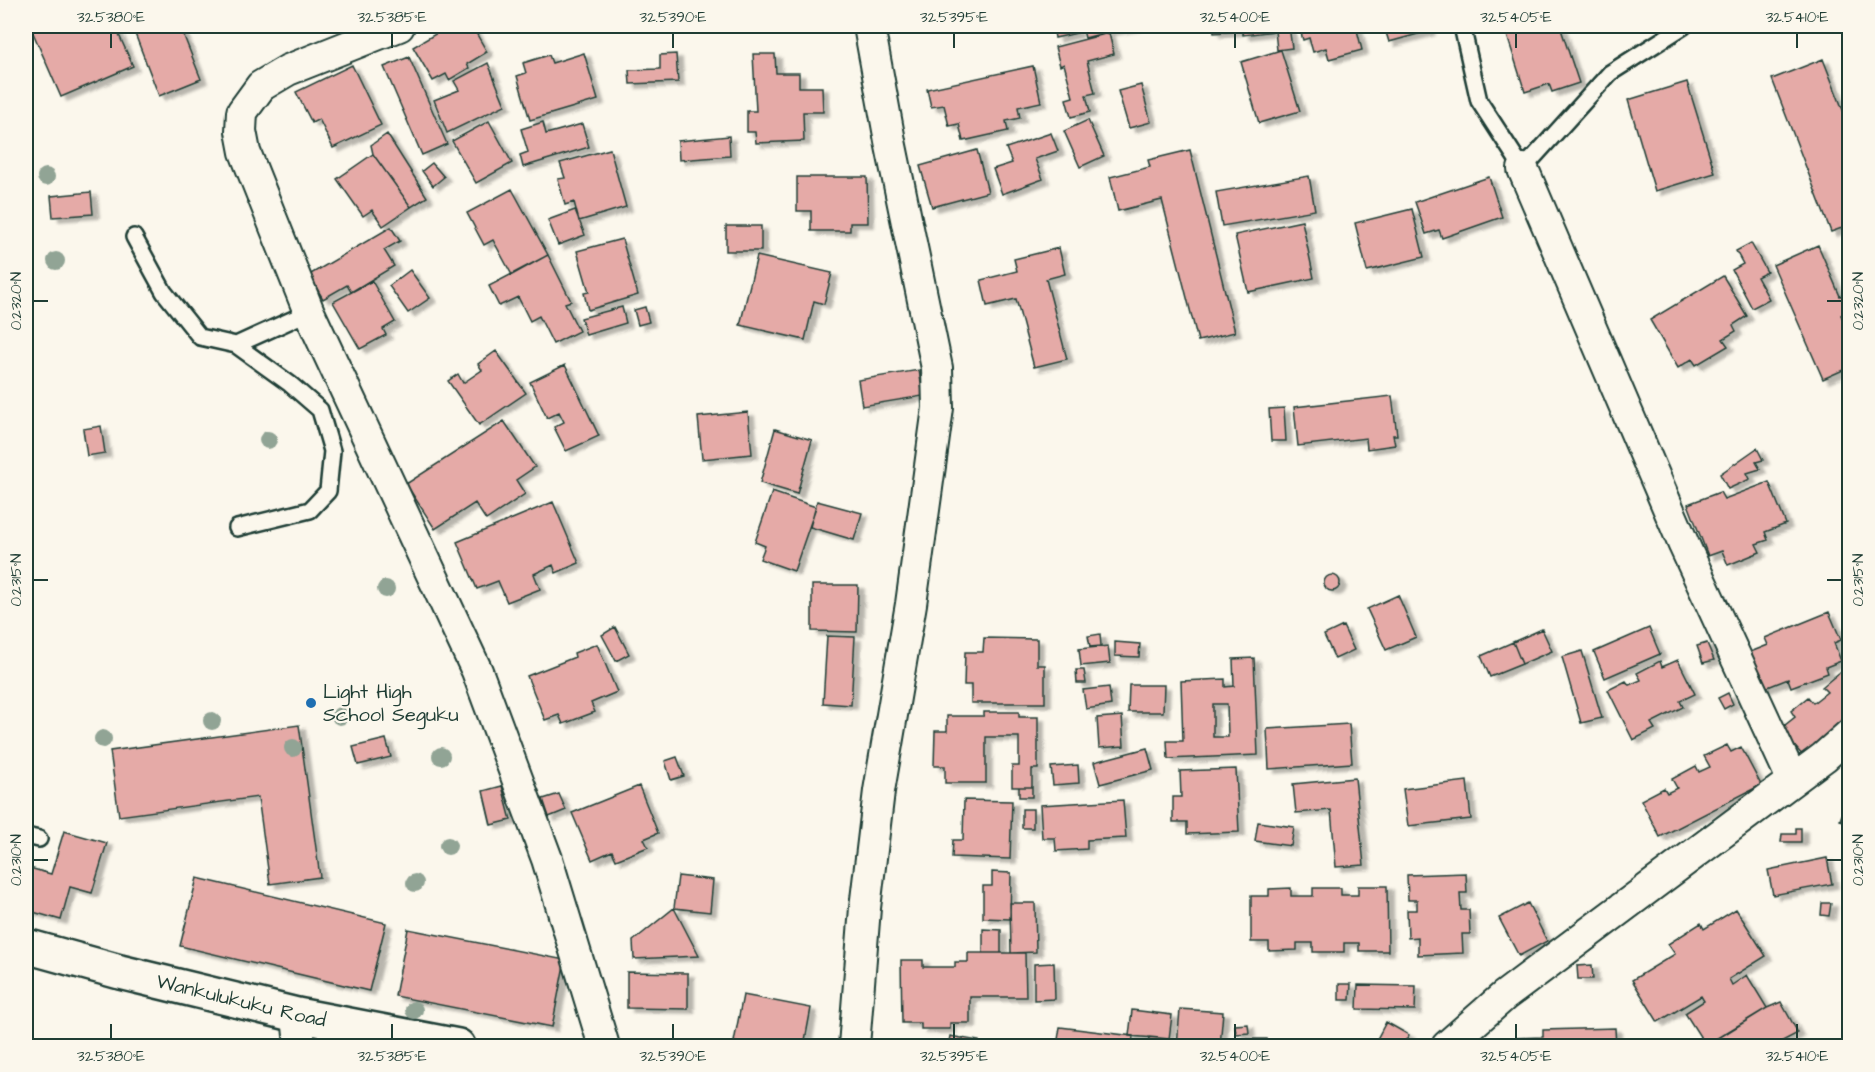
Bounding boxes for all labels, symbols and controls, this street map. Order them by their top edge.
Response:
text: 32.5380°E [77,7,145,28]
text: 32.5385°E [357,7,427,28]
text: 32.5390°E [640,7,706,28]
text: 32.5395°E [920,7,988,28]
text: 32.5400°E [1200,7,1270,28]
text: 32.5405°E [1480,7,1552,28]
text: 32.5410°E [1766,7,1828,28]
text: 0.2320°N [6,272,27,330]
text: 0.2320°N [1848,272,1869,330]
text: 0.2315°N [6,553,27,607]
text: 0.2315°N [1848,553,1869,607]
place label: Light High School Seguku [323,678,459,730]
marker: Light High School Seguku [304,696,318,710]
text: 0.2310°N [6,834,27,886]
text: 0.2310°N [1848,834,1869,886]
street label: Wankulukuku Road [153,967,328,1034]
text: 32.5380°E [77,1046,145,1067]
text: 32.5385°E [357,1046,427,1067]
text: 32.5390°E [640,1046,706,1067]
text: 32.5395°E [920,1046,988,1067]
text: 32.5400°E [1200,1046,1270,1067]
text: 32.5405°E [1480,1046,1552,1067]
text: 32.5410°E [1766,1046,1828,1067]

